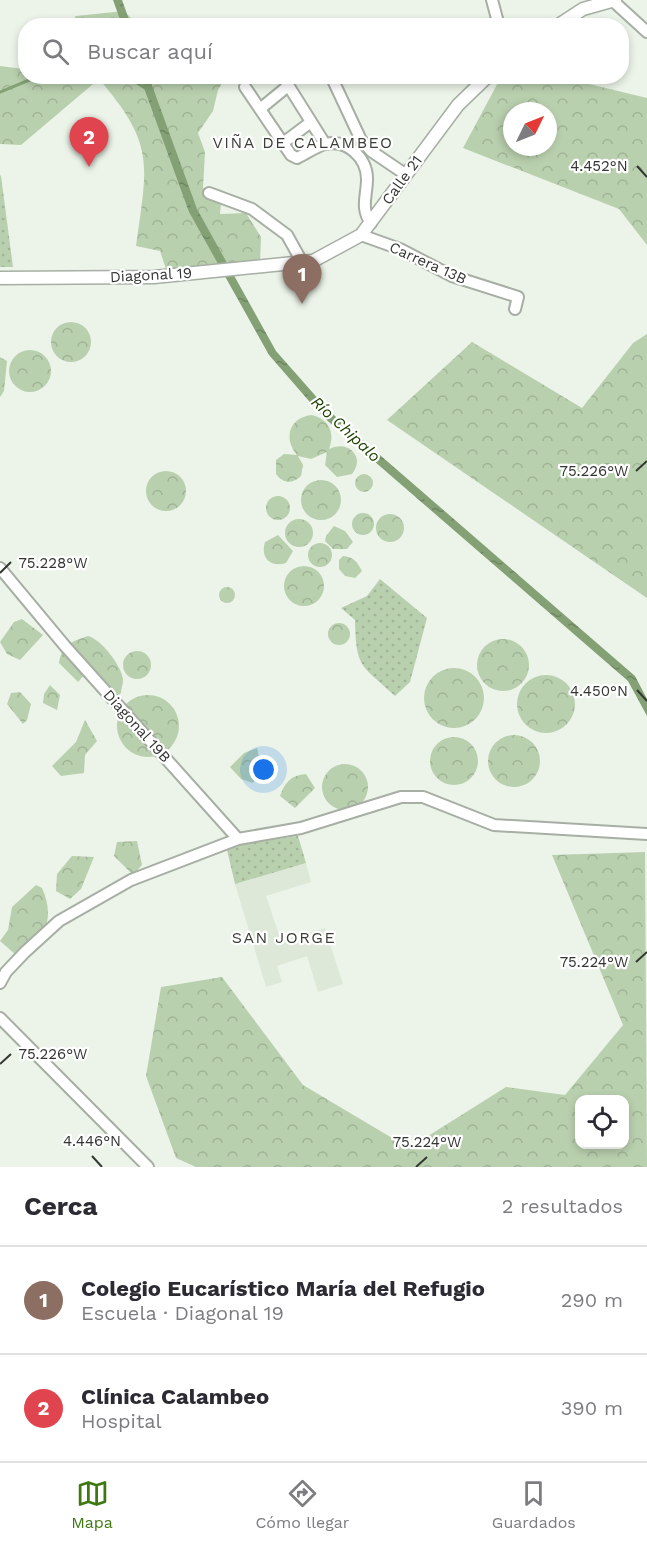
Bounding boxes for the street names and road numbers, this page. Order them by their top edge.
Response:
street label: Calle 21 [378,152,426,208]
street label: Carrera 13B [387,238,469,288]
street label: Diagonal 19 [110,264,192,286]
street label: Diagonal 19B [100,686,174,766]

